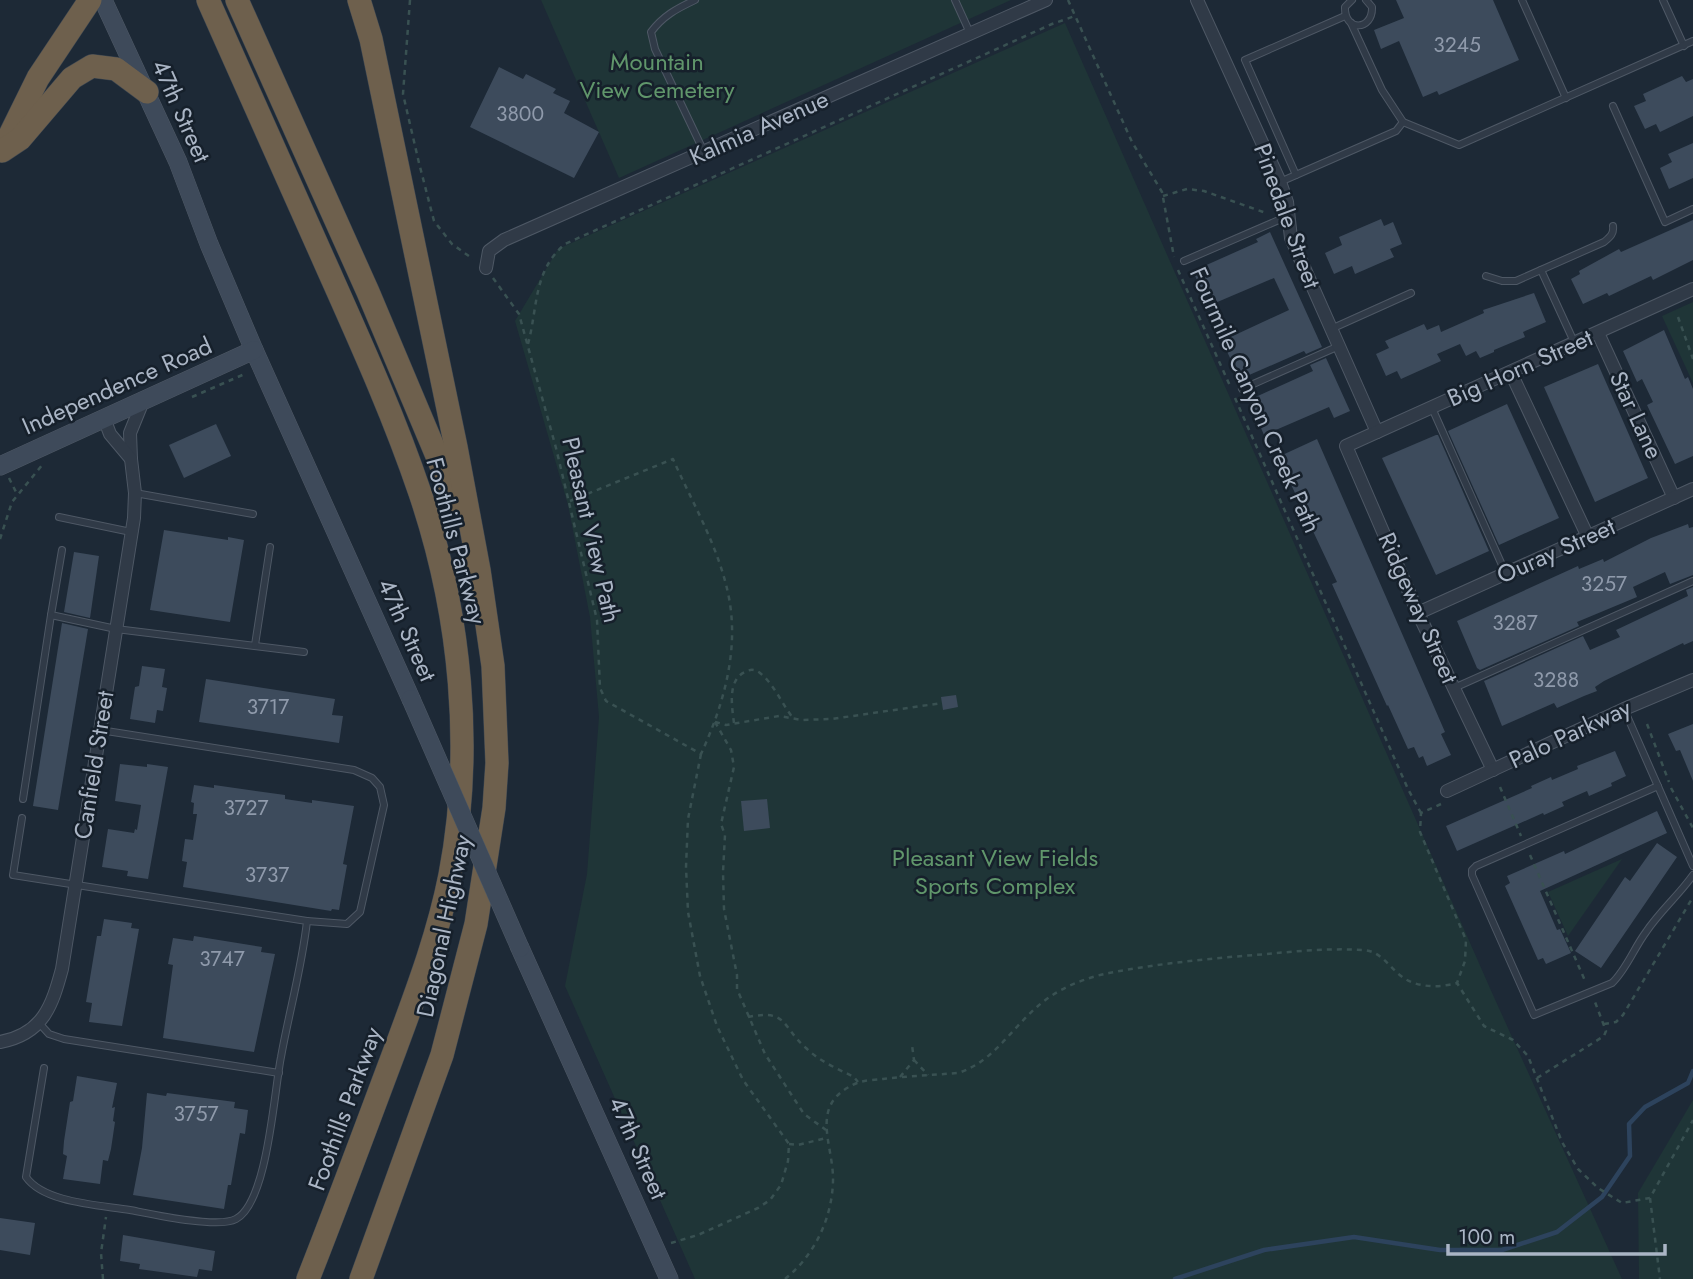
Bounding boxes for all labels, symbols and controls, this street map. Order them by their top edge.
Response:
house number: 3245 [1433,30,1481,60]
park label: Mountain View Cemetery [579,44,735,107]
street label: 47th Street [143,54,220,168]
street label: Kalmia Avenue [684,81,834,174]
house number: 3800 [496,99,544,129]
street label: Pinedale Street [1245,138,1330,293]
street label: Fourmile Canyon Creek Path [1181,261,1330,538]
street label: Big Horn Street [1441,320,1598,415]
street label: Independence Road [16,328,217,443]
street label: Star Lane [1601,365,1672,464]
street label: Pleasant View Path [553,434,630,626]
street label: Foothills Parkway [417,454,496,629]
street label: Ouray Street [1491,509,1621,592]
street label: Ridgeway Street [1370,527,1467,689]
house number: 3257 [1581,569,1627,599]
street label: 47th Street [369,573,446,687]
house number: 3287 [1492,608,1538,638]
house number: 3288 [1533,665,1579,695]
street label: Canfield Street [65,688,123,842]
street label: Palo Parkway [1503,690,1637,777]
house number: 3717 [247,692,289,722]
house number: 3727 [223,793,269,823]
street label: Diagonal Highway [407,831,480,1020]
park label: Pleasant View Fields Sports Complex [892,840,1098,903]
house number: 3737 [245,860,289,890]
house number: 3747 [199,944,245,974]
street label: Foothills Parkway [299,1022,390,1195]
street label: 47th Street [600,1091,677,1205]
house number: 3757 [173,1099,219,1129]
scale bar [1448,1212,1665,1256]
text: 100 m [1458,1222,1515,1252]

